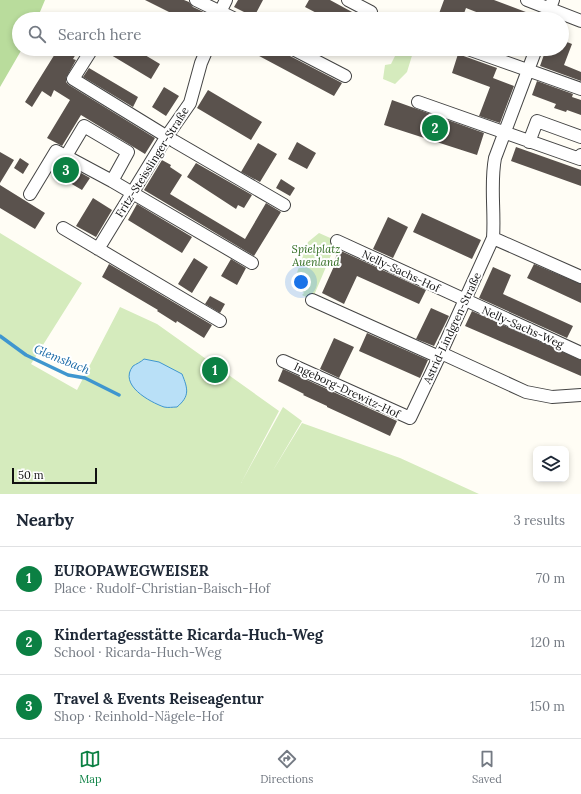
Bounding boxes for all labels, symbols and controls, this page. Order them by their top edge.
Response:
search box [12,12,569,56]
icon: search [26,23,48,45]
text: Search here [58,25,141,44]
street label: Fritz-Steisslinger-Straße [112,104,192,220]
pin: 2 [422,113,448,143]
pin: 3 [53,155,79,185]
park label: Spielplatz Auenland [291,242,341,269]
street label: Nelly-Sachs-Hof [360,247,443,296]
street label: Astrid-Lindgren-Straße [420,270,484,387]
your location [291,272,311,292]
street label: Nelly-Sachs-Weg [480,303,567,352]
water label: Glemsbach [32,341,92,377]
pin: 1 [202,355,228,385]
street label: Ingeborg-Drewitz-Hof [292,359,403,421]
map controls [533,446,569,482]
button: layers [533,446,569,482]
scale bar [12,466,97,485]
text: 50 m [18,468,44,482]
text: Nearby [16,509,74,531]
text: 3 results [513,512,565,529]
text: EUROPAWEGWEISER [54,561,209,580]
text: 1 [26,570,32,587]
text: 70 m [536,570,565,587]
text: Place · Rudolf-Christian-Baisch-Hof [54,580,270,597]
text: Kindertagesstätte Ricarda-Huch-Weg [54,625,323,644]
text: 2 [26,634,32,651]
text: 120 m [530,634,565,651]
text: School · Ricarda-Huch-Weg [54,644,221,661]
text: Travel & Events Reiseagentur [54,689,264,708]
text: 3 [25,698,33,715]
text: 150 m [530,698,565,715]
text: Shop · Reinhold-Nägele-Hof [54,708,223,725]
tab: Map [79,748,102,786]
tab: Directions [260,748,313,786]
tab: Saved [472,748,502,786]

